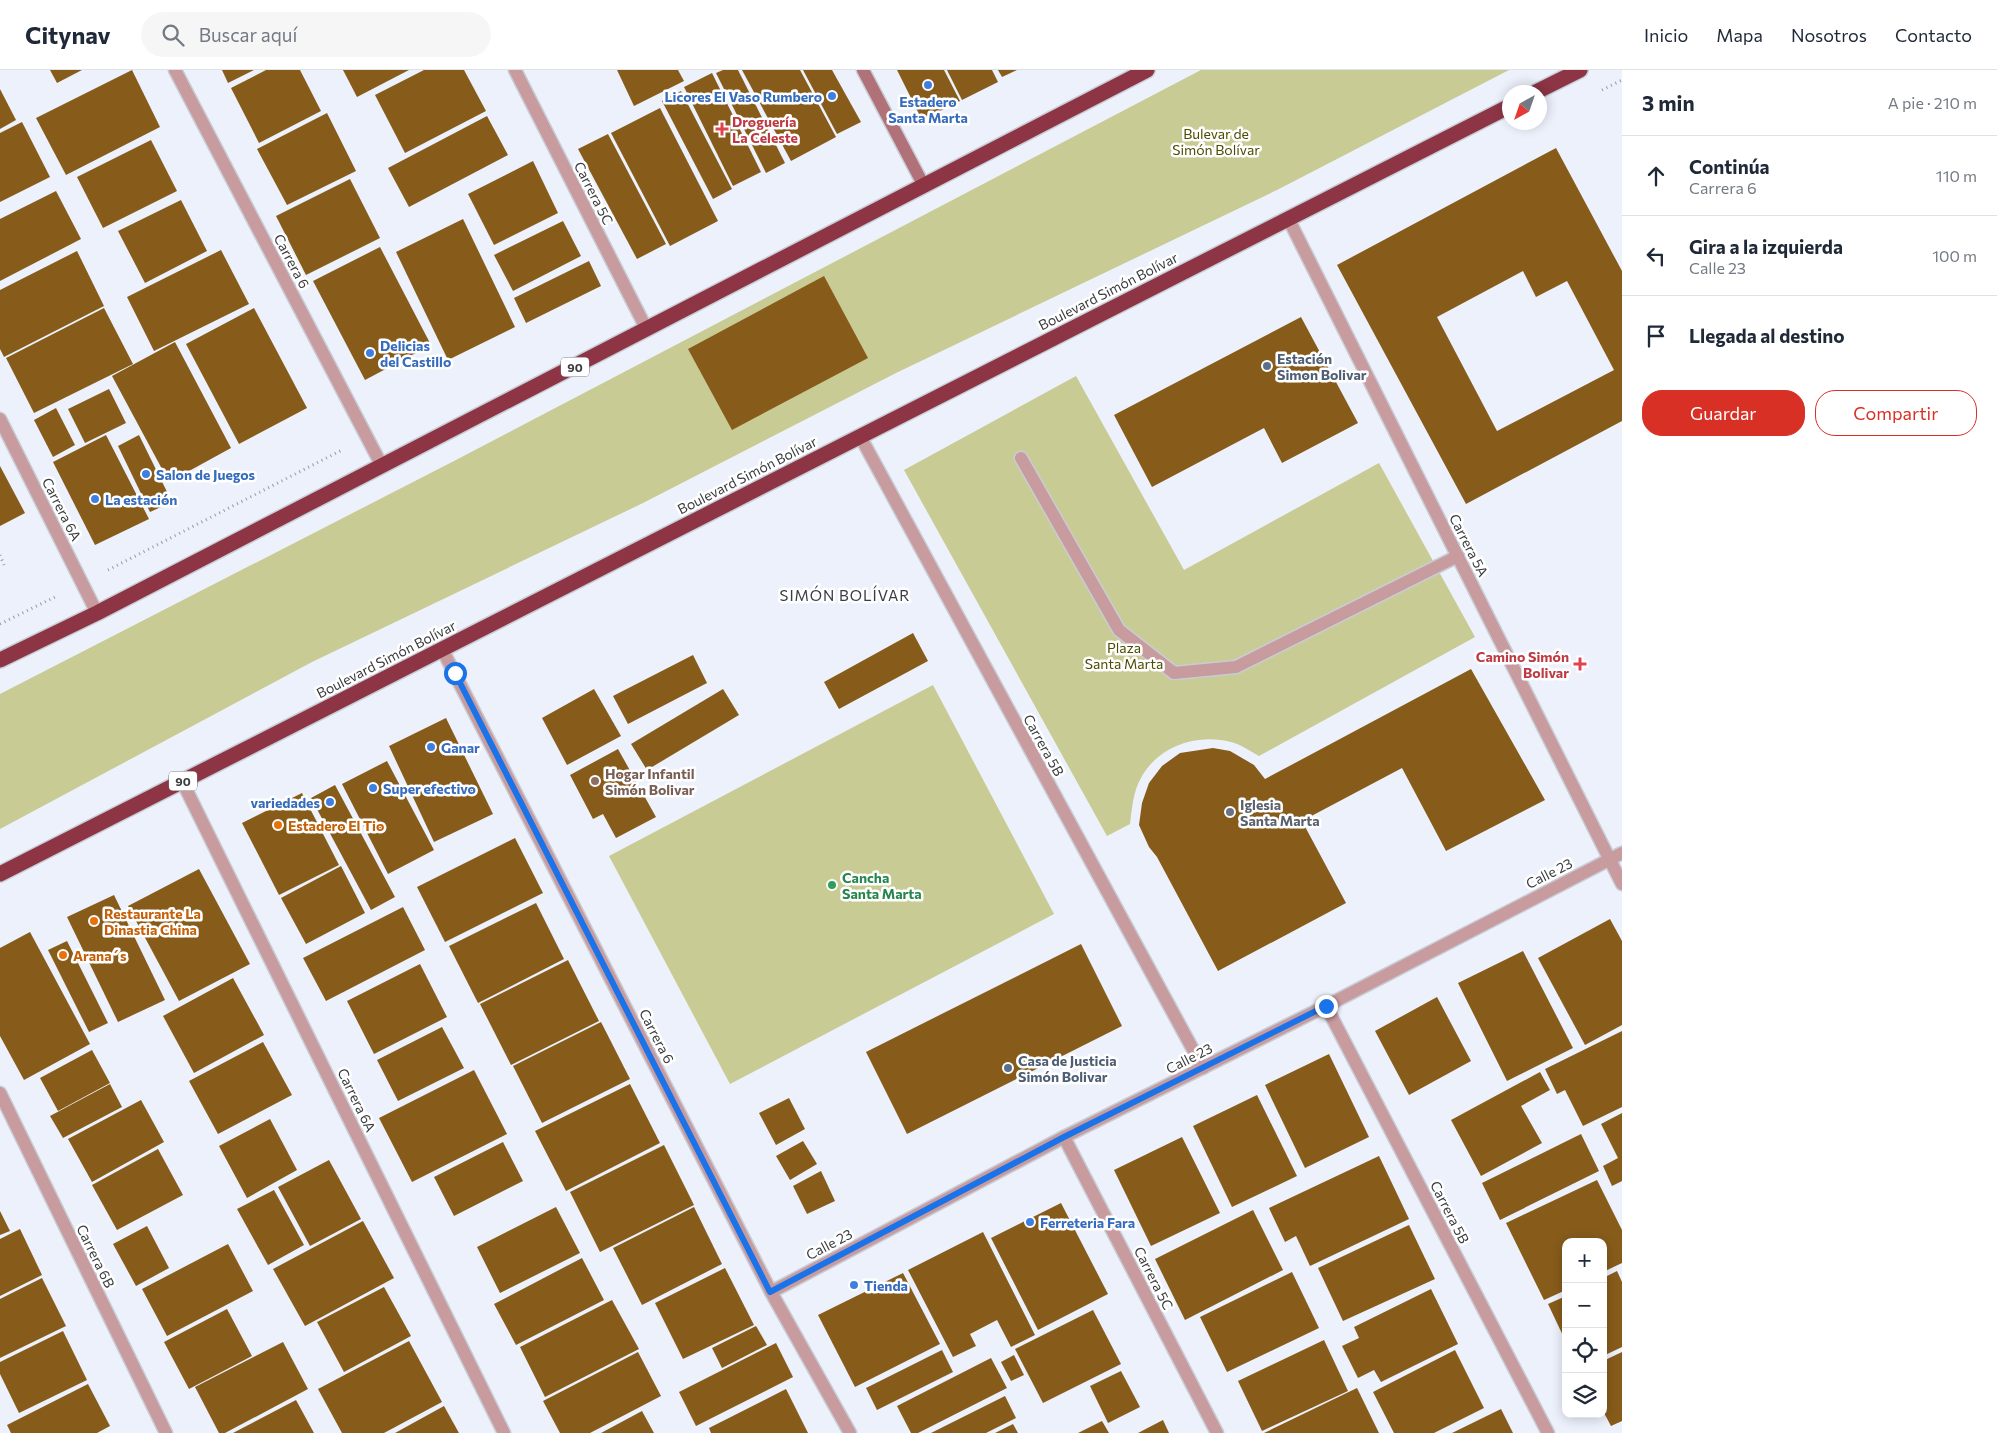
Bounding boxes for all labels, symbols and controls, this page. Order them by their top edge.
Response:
search box [141,12,491,57]
text: Citynav [25,20,111,49]
icon: search [159,21,187,49]
text: Buscar aquí [199,23,297,46]
text: Inicio [1644,24,1688,46]
text: Mapa [1716,24,1763,46]
text: Nosotros [1791,24,1867,46]
text: Contacto [1895,24,1972,46]
marker: Estadero Santa Marta [922,79,934,91]
north arrow [1502,85,1547,130]
place label: Licores El Vaso Rumbero [664,88,822,105]
marker: Licores El Vaso Rumbero [826,90,838,102]
text: 3 min [1642,90,1695,115]
place label: Estadero Santa Marta [888,93,968,126]
text: A pie · 210 m [1888,93,1977,112]
place label: Droguería La Celeste [732,113,798,146]
marker: Droguería La Celeste [716,123,728,135]
park label: Bulevar de Simón Bolívar [1172,125,1260,158]
text: Continúa [1689,155,1770,178]
street label: Carrera 5C [571,159,617,227]
icon: ahead [1642,162,1670,190]
text: 110 m [1936,166,1977,185]
text: Carrera 6 [1689,178,1757,197]
street label: Carrera 6 [271,231,313,291]
text: Gira a la izquierda [1689,235,1843,258]
icon: left [1642,242,1670,270]
text: 100 m [1932,246,1977,265]
street label: Boulevard Simón Bolívar [1035,248,1181,334]
text: Calle 23 [1689,258,1746,277]
icon: arrive [1642,322,1670,350]
text: Llegada al destino [1689,324,1845,347]
place label: Delicias del Castillo [380,337,451,370]
marker: Delicias del Castillo [364,347,376,359]
place label: Estación Simon Bolivar [1277,350,1367,383]
road number: 90 [561,358,589,376]
marker: Estación Simon Bolivar [1261,360,1273,372]
button: Guardar [1642,390,1805,436]
button: Compartir [1815,390,1977,436]
street label: Boulevard Simón Bolívar [674,432,820,518]
place label: Salon de Juegos [156,466,256,483]
marker: Salon de Juegos [140,468,152,480]
street label: Carrera 6A [39,475,85,544]
place label: La estación [105,491,177,508]
marker: La estación [89,493,101,505]
street label: Carrera 5A [1446,511,1492,579]
district label: SIMÓN BOLÍVAR [780,585,910,604]
street label: Boulevard Simón Bolívar [313,616,459,702]
park label: Plaza Santa Marta [1085,639,1163,672]
place label: Camino Simón Bolivar [1476,648,1569,681]
marker: Camino Simón Bolivar [1573,657,1587,671]
route start [444,662,467,685]
street label: Carrera 5B [1020,711,1068,779]
place label: Ganar [441,739,480,756]
marker: Ganar [425,741,437,753]
place label: Hogar Infantil Simón Bolivar [605,765,695,798]
road number: 90 [169,771,197,790]
marker: Hogar Infantil Simón Bolivar [589,775,601,787]
place label: Super efectivo [383,780,476,797]
marker: Super efectivo [367,782,379,794]
place label: variedades [250,794,320,811]
marker: variedades [324,796,336,808]
place label: Iglesia Santa Marta [1240,796,1320,829]
marker: Iglesia Santa Marta [1224,806,1236,818]
place label: Estadero El Tio [288,817,384,834]
marker: Estadero El Tio [272,819,284,831]
street label: Calle 23 [1523,854,1575,892]
place label: Cancha Santa Marta [842,869,922,902]
marker: Cancha Santa Marta [826,879,838,891]
place label: Restaurante La Dinastia China [104,905,201,938]
marker: Restaurante La Dinastia China [88,915,100,927]
place label: Arana´s [73,947,127,964]
marker: Arana´s [57,949,69,961]
route end [1315,995,1338,1018]
street label: Carrera 6 [636,1006,678,1066]
street label: Calle 23 [1163,1039,1215,1077]
place label: Casa de Justicia Simón Bolivar [1018,1052,1117,1085]
marker: Casa de Justicia Simón Bolivar [1002,1062,1014,1074]
street label: Carrera 6A [334,1065,380,1135]
street label: Carrera 5B [1427,1178,1473,1246]
place label: Ferreteria Fara [1040,1214,1135,1231]
marker: Ferreteria Fara [1024,1216,1036,1228]
street label: Carrera 6B [73,1222,119,1290]
street label: Calle 23 [803,1225,855,1263]
map controls [1562,1238,1607,1418]
button: + [1562,1238,1607,1283]
street label: Carrera 5C [1131,1244,1177,1312]
place label: Tienda [864,1277,908,1294]
marker: Tienda [848,1279,860,1291]
button: − [1562,1283,1607,1328]
button: locate [1562,1328,1607,1373]
button: layers [1562,1373,1607,1418]

